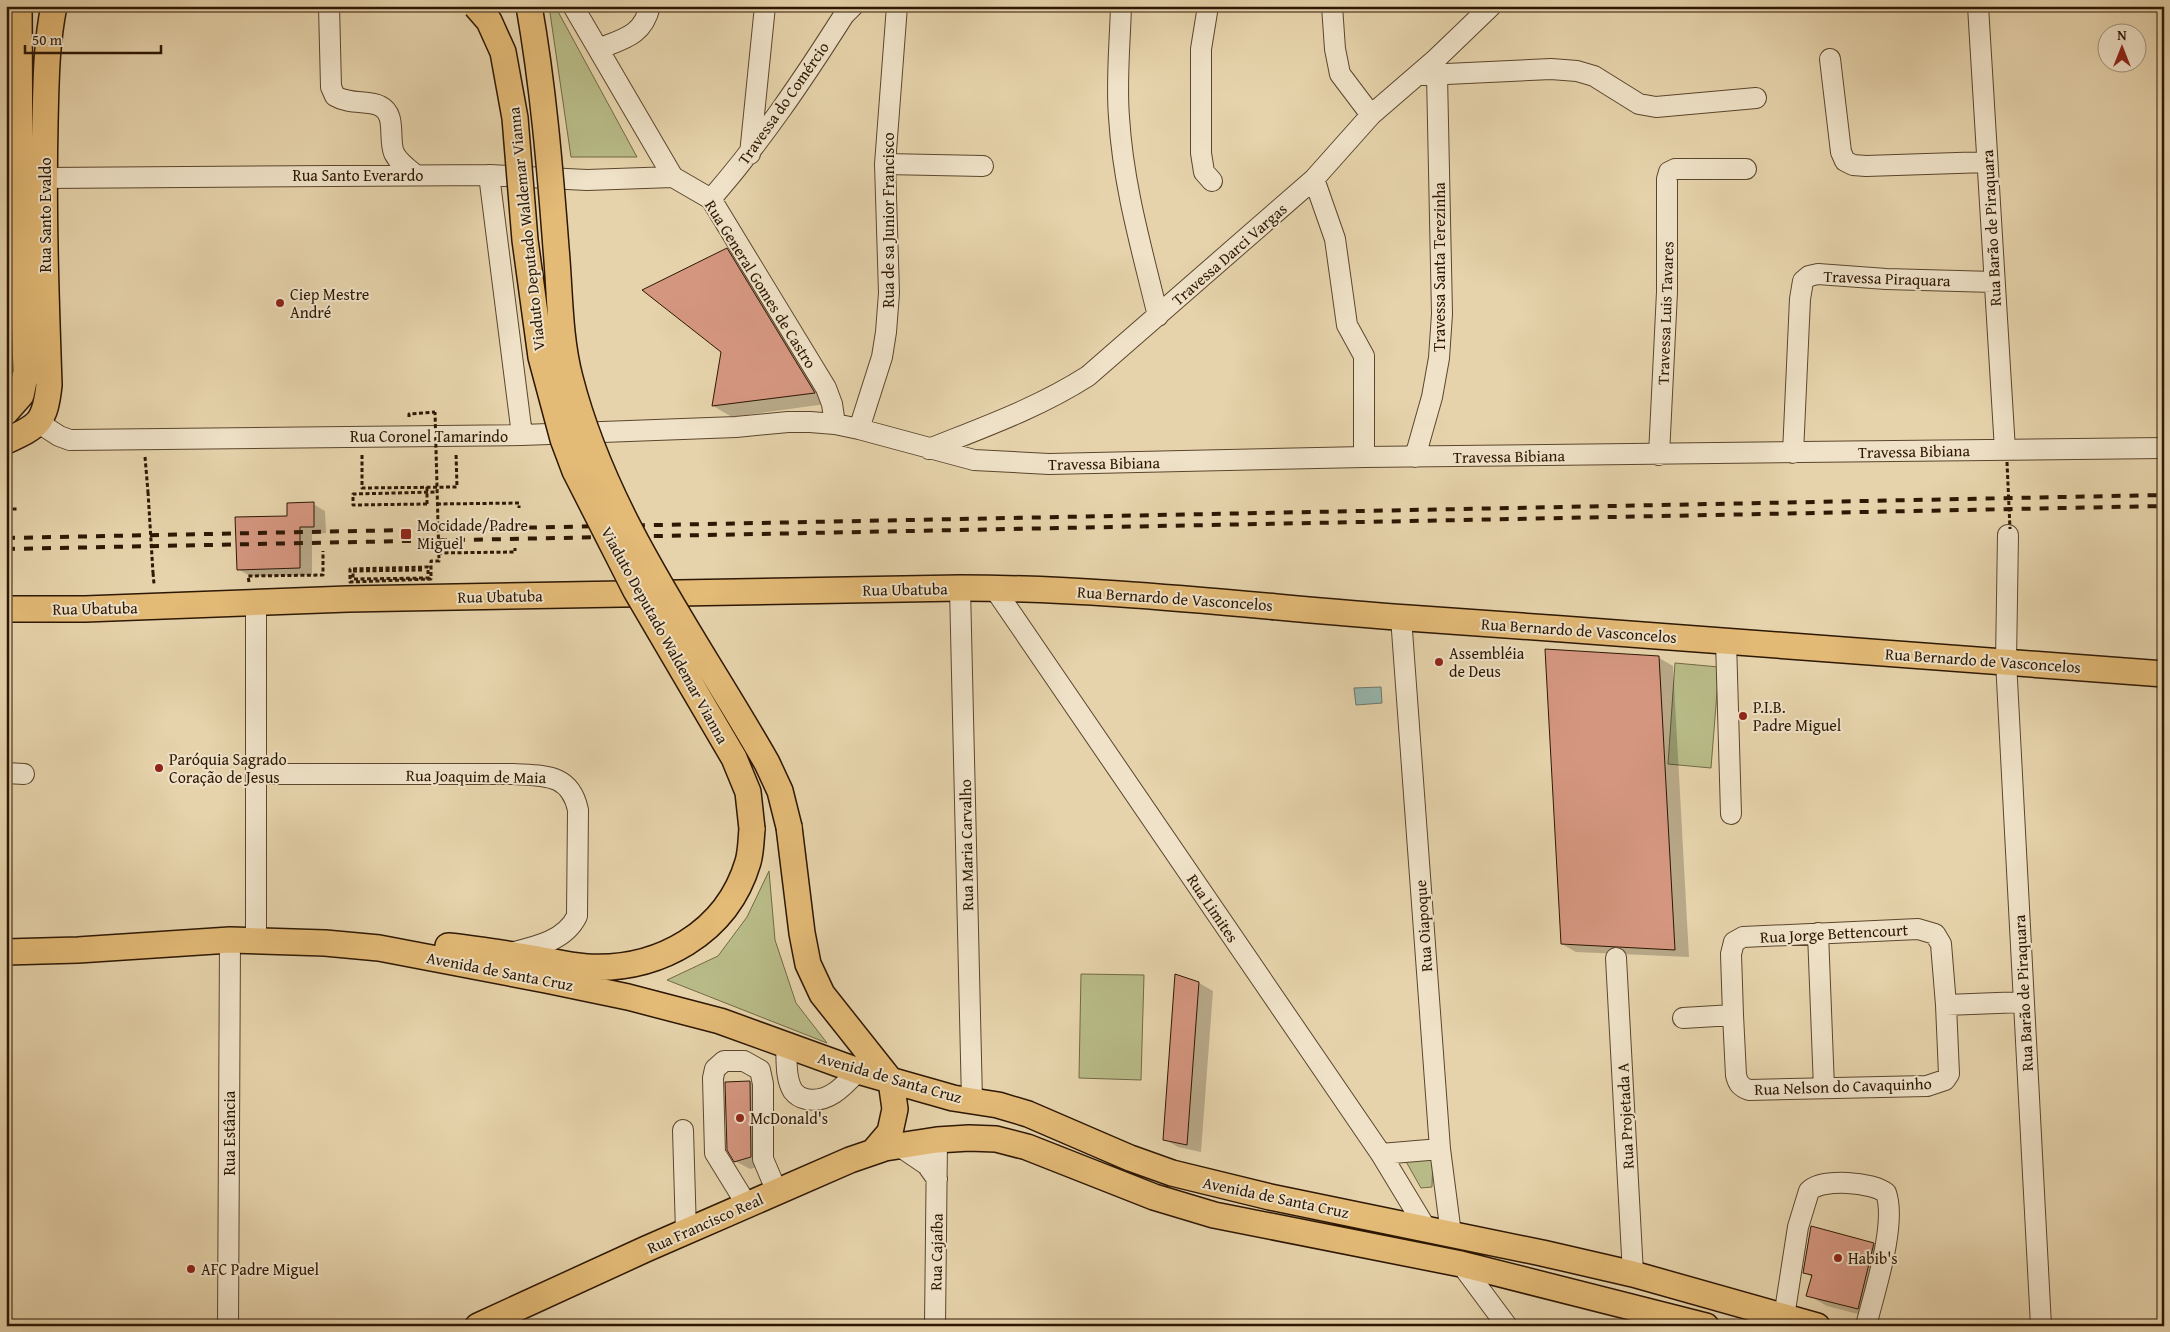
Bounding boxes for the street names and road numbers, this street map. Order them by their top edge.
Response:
street label: Travessa do Comércio [731,37,835,169]
street label: Viaduto Deputado Waldemar Vianna [501,106,551,352]
street label: Rua de sa Junior Francisco [876,132,900,308]
street label: Rua Barão de Piraquara [1975,149,2007,307]
street label: Rua Santo Evaldo [33,157,57,273]
street label: Rua Santo Everardo [293,163,423,187]
street label: Travessa Santa Terezinha [1427,182,1451,352]
street label: Rua General Gomes de Castro [699,195,823,373]
street label: Travessa Darci Vargas [1166,197,1292,311]
street label: Travessa Luis Tavares [1651,241,1679,385]
street label: Travessa Piraquara [1823,264,1951,292]
street label: Rua Coronel Tamarindo [350,424,508,448]
street label: Travessa Bibiana [1858,438,1971,464]
street label: Travessa Bibiana [1453,443,1566,469]
street label: Travessa Bibiana [1048,450,1161,476]
street label: Viaduto Deputado Waldemar Vianna [595,522,735,748]
street label: Rua Ubatuba [862,576,948,602]
street label: Rua Bernardo de Vasconcelos [1076,579,1274,617]
street label: Rua Ubatuba [457,583,543,609]
street label: Rua Ubatuba [52,595,138,621]
street label: Rua Bernardo de Vasconcelos [1480,611,1678,649]
street label: Rua Bernardo de Vasconcelos [1884,641,2082,679]
street label: Rua Joaquim de Maia [406,763,547,789]
street label: Rua Maria Carvalho [953,779,979,911]
street label: Rua Limites [1181,869,1245,947]
street label: Rua Oiapoque [1408,879,1438,973]
street label: Rua Barão de Piraquara [2007,914,2039,1072]
street label: Rua Jorge Bettencourt [1759,917,1909,949]
street label: Avenida de Santa Cruz [425,945,575,997]
street label: Avenida de Santa Cruz [815,1045,965,1109]
street label: Rua Projetada A [1610,1062,1640,1170]
street label: Rua Nelson do Cavaquinho [1754,1071,1932,1101]
street label: Rua Estância [217,1090,241,1175]
street label: Avenida de Santa Cruz [1201,1170,1351,1224]
street label: Rua Francisco Real [643,1186,768,1259]
street label: Rua Cajaíba [923,1213,949,1291]

